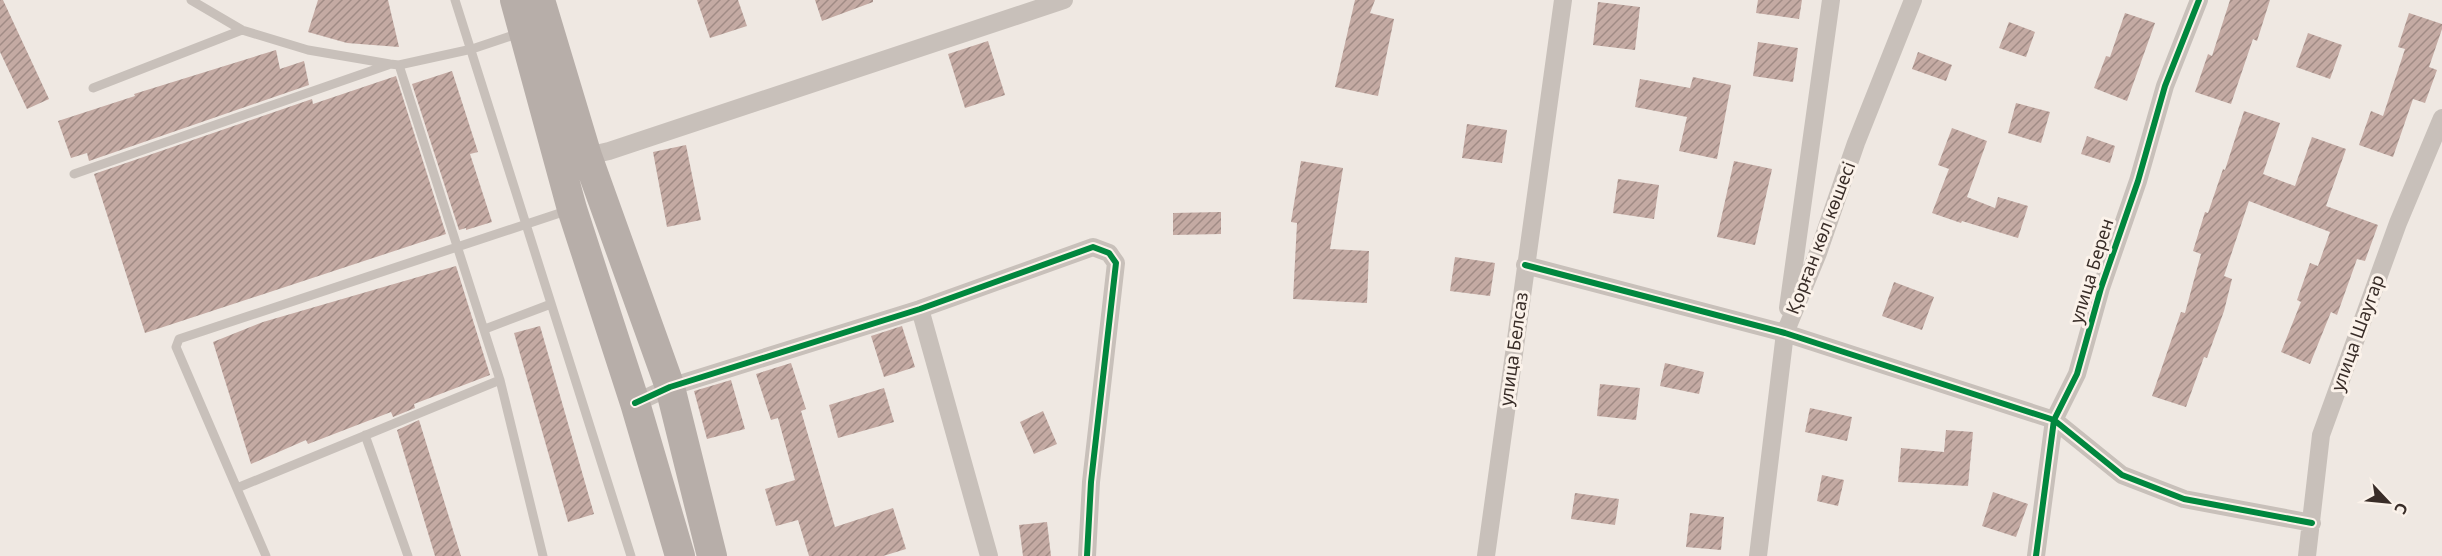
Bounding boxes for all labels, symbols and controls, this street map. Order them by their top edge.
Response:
street label: Қорған көл көшесі [1780,158,1860,317]
street label: улица Берен [2064,215,2118,326]
street label: улица Шаугар [2325,271,2389,394]
street label: улица Белсаз [1493,290,1533,407]
north arrow [2358,472,2418,532]
text: С [2389,499,2414,518]

